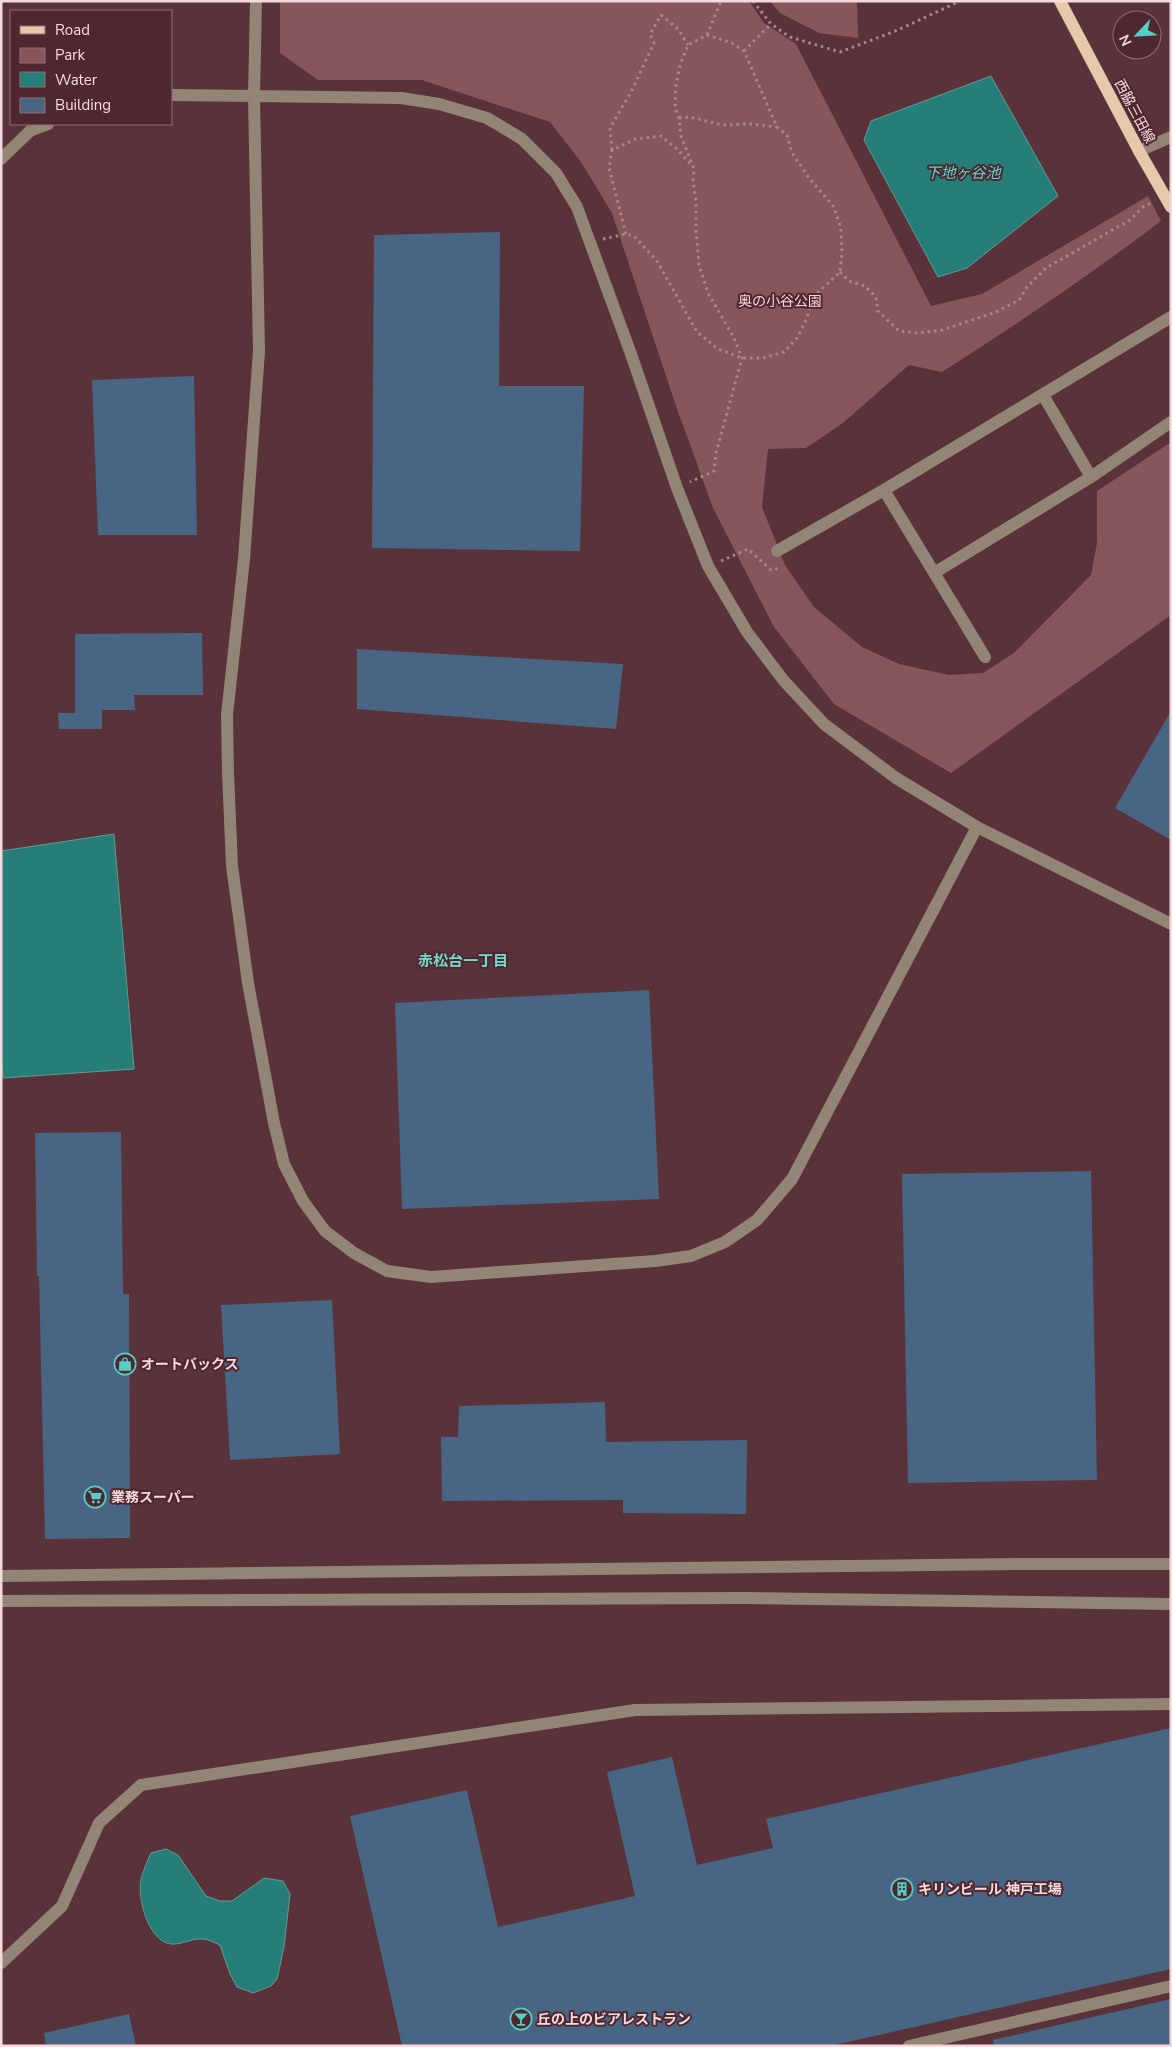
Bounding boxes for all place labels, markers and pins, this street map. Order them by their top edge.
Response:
shop icon: オートバックス [113,1352,137,1376]
place label: オートバックス [141,1355,239,1374]
supermarket icon: 業務スーパー [83,1485,107,1509]
place label: 業務スーパー [111,1488,195,1507]
building icon: キリンビール 神戸工場 [890,1877,914,1901]
place label: キリンビール 神戸工場 [918,1880,1062,1899]
bar icon: 丘の上のビアレストラン [509,2007,533,2031]
place label: 丘の上のビアレストラン [537,2010,691,2029]

